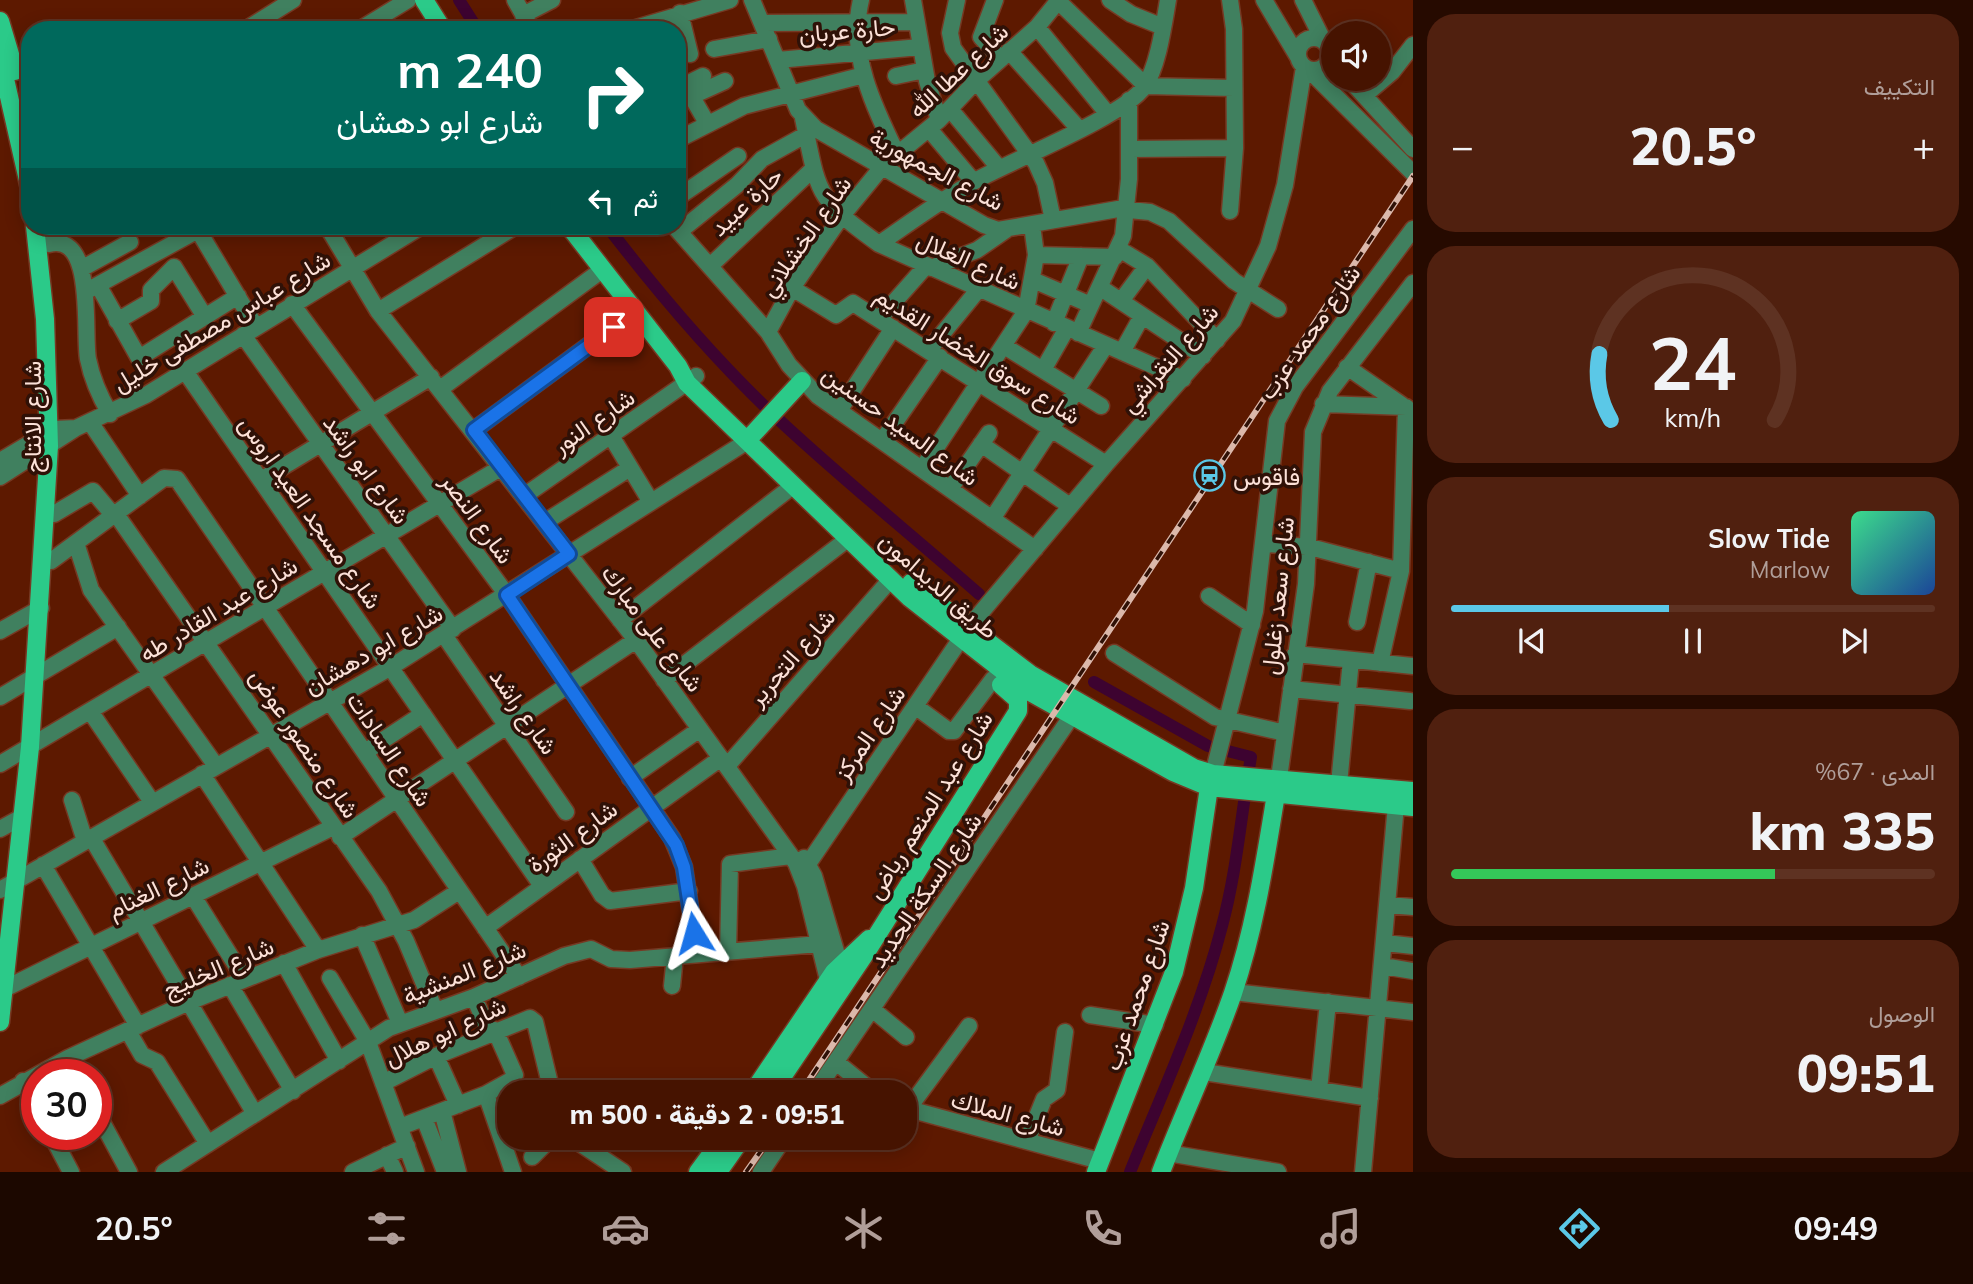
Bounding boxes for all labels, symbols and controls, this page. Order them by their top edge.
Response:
street label: حارة عربان [797,11,897,50]
street label: شارع عطا الله [902,16,1016,125]
map controls [1321,21,1391,91]
button: sound [1321,21,1391,91]
text: 240 m [397,39,543,100]
icon: right [567,49,658,140]
text: التكييف [1864,72,1935,101]
text: شارع ابو دهشان [336,101,543,141]
text: 20.5° [1629,113,1757,178]
street label: شارع الجمهورية [864,121,1009,219]
text: − [1451,122,1474,170]
text: + [1912,122,1935,170]
street label: حارة عبيد [703,160,789,243]
street label: شارع الخشلاني [752,170,862,305]
icon: left [582,182,620,220]
text: ثم [634,182,658,215]
street label: شارع الغلال [912,224,1026,298]
street label: شارع عباس مصطفى خليل [107,244,336,400]
street label: شارع محمد عزب [1252,259,1368,406]
street label: شارع سوق الخضار القديم [868,279,1086,432]
pin [584,297,644,357]
street label: شارع النقراشي [1113,297,1228,422]
icon: arrive [595,308,633,346]
text: 24 [1649,318,1737,409]
street label: شارع السيد حسنين [816,358,985,493]
street label: شارع الانتاج [17,361,49,473]
street label: شارع النور [545,382,641,462]
text: km/h [1665,402,1721,433]
street label: شارع ابو راشد [316,408,417,531]
street label: شارع مسجد العيد اروس [231,409,389,616]
station icon: فاقوس [1193,459,1227,493]
place label: فاقوس [1233,461,1300,492]
street label: شارع النصر [433,466,521,570]
street label: شارع سعد زغلول [1254,515,1302,677]
text: Slow Tide [1708,522,1830,555]
street label: طريق الديدامون [873,525,1005,646]
street label: شارع عبد القادر طه [133,550,304,670]
text: Marlow [1750,555,1830,584]
street label: شارع على مبارك [594,558,711,699]
street label: شارع ابو دهشان [298,597,449,702]
street label: شارع التحرير [740,602,843,714]
icon: previous [1513,622,1551,660]
icon: pause [1674,622,1712,660]
icon: next [1835,622,1873,660]
street label: شارع منصور عوض [242,662,366,825]
street label: شارع راشد [482,662,565,761]
street label: شارع المركز [826,680,913,788]
street label: شارع السادات [339,686,439,813]
street label: شارع عبد المنعم رياض [859,706,1001,906]
text: المدى · 67% [1815,757,1935,786]
street label: شارع الثورة [521,793,624,880]
text: 335 km [1749,798,1935,863]
street label: شارع السكة الحديد [862,807,989,974]
street label: شارع الغنام [102,850,215,926]
position arrow [657,896,731,970]
street label: شارع محمد عزب [1096,916,1178,1075]
street label: شارع الخليج [158,930,279,1007]
street label: شارع المنشية [398,934,531,1012]
street label: شارع ابو هلال [379,990,511,1074]
text: الوصول [1869,999,1935,1028]
text: 09:51 [1797,1040,1935,1105]
speed limit sign: 30 [21,1059,112,1150]
street label: شارع الملاك [947,1083,1068,1144]
text: 09:51 · 2 دقيقة · 500 m [570,1098,844,1131]
icon: filters [362,1204,411,1253]
icon: car [601,1204,650,1253]
icon: climate [839,1204,888,1253]
icon: phone [1078,1204,1127,1253]
icon: music [1316,1204,1365,1253]
icon: directions [1555,1204,1604,1253]
text: 20.5° [95,1208,173,1248]
text: 09:49 [1793,1208,1878,1248]

